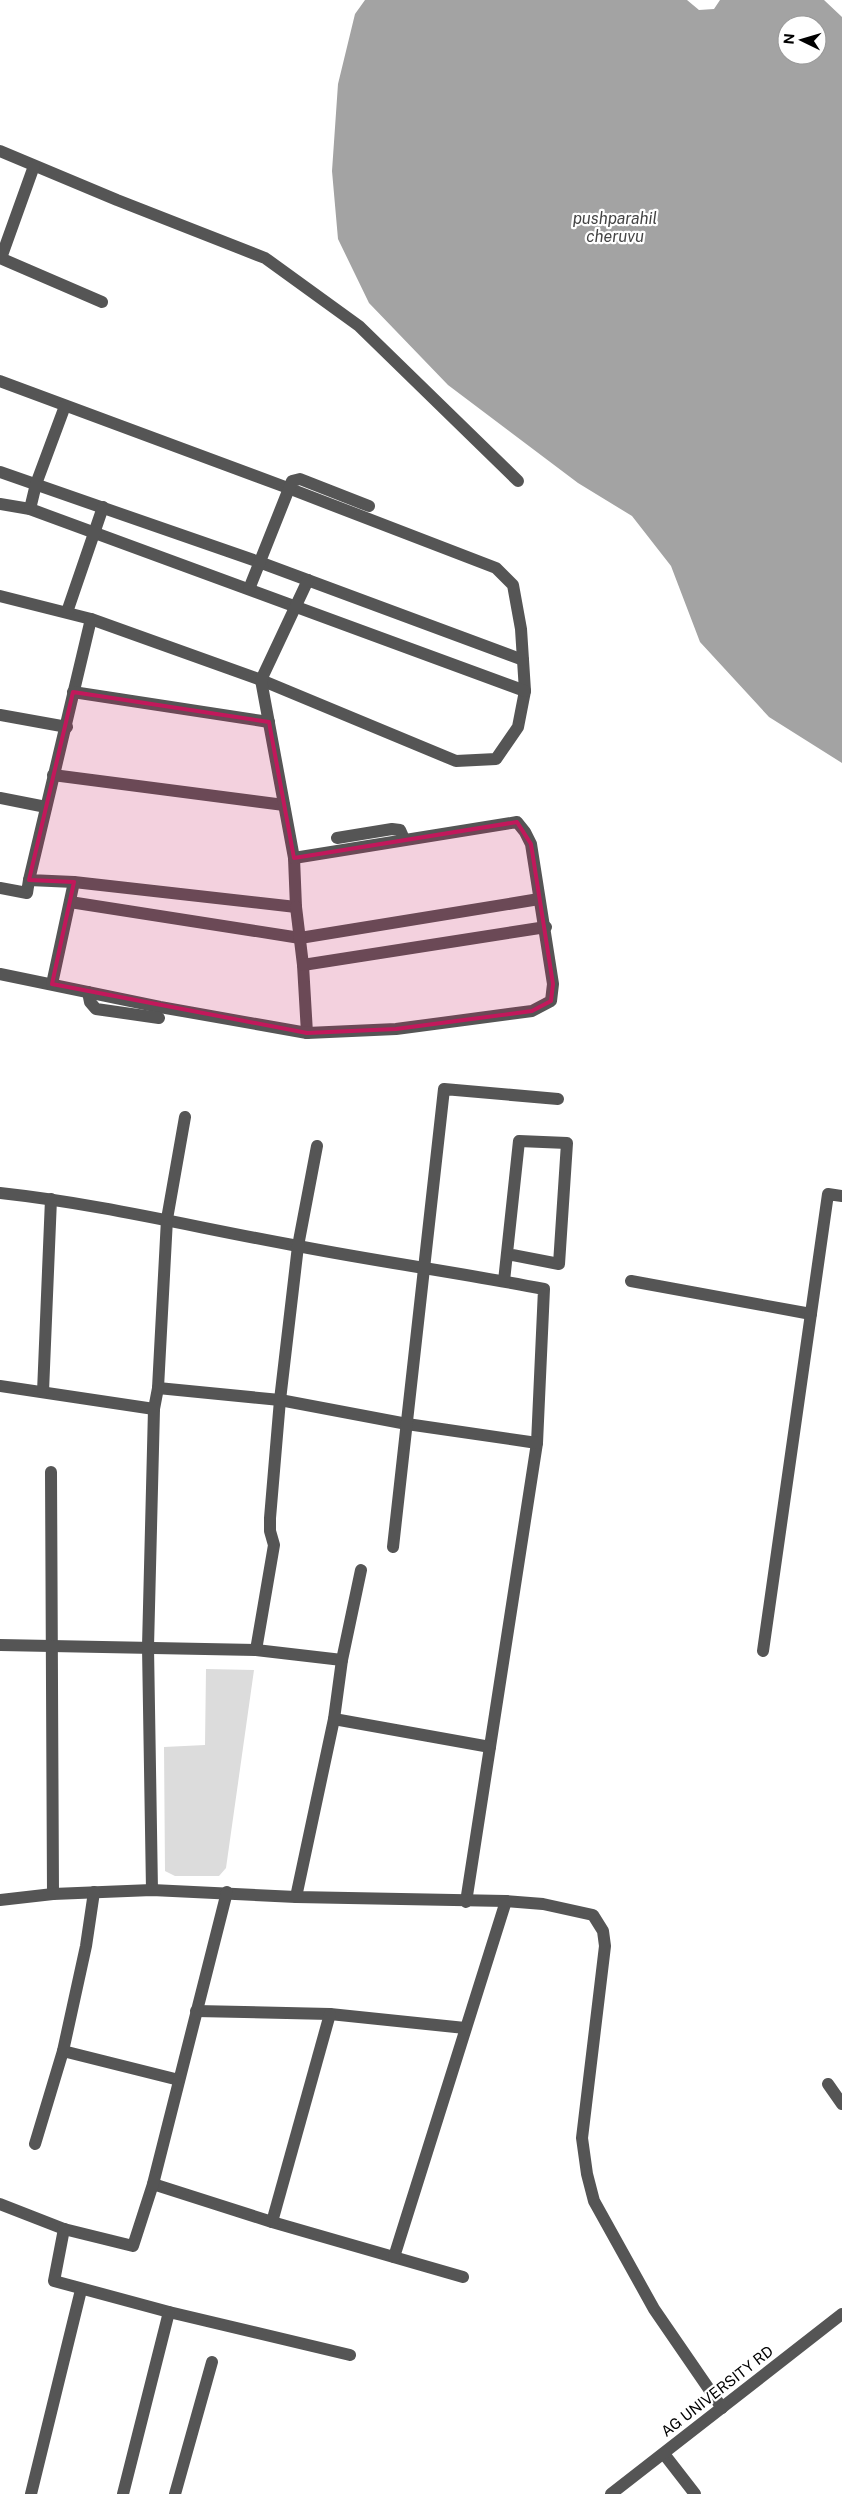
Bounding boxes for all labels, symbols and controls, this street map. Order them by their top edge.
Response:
north arrow [777,15,827,65]
text: N [781,33,797,45]
water label: pushparahil cheruvu [573,209,657,246]
street label: AG UNIVERSITY RD [658,2342,776,2440]

